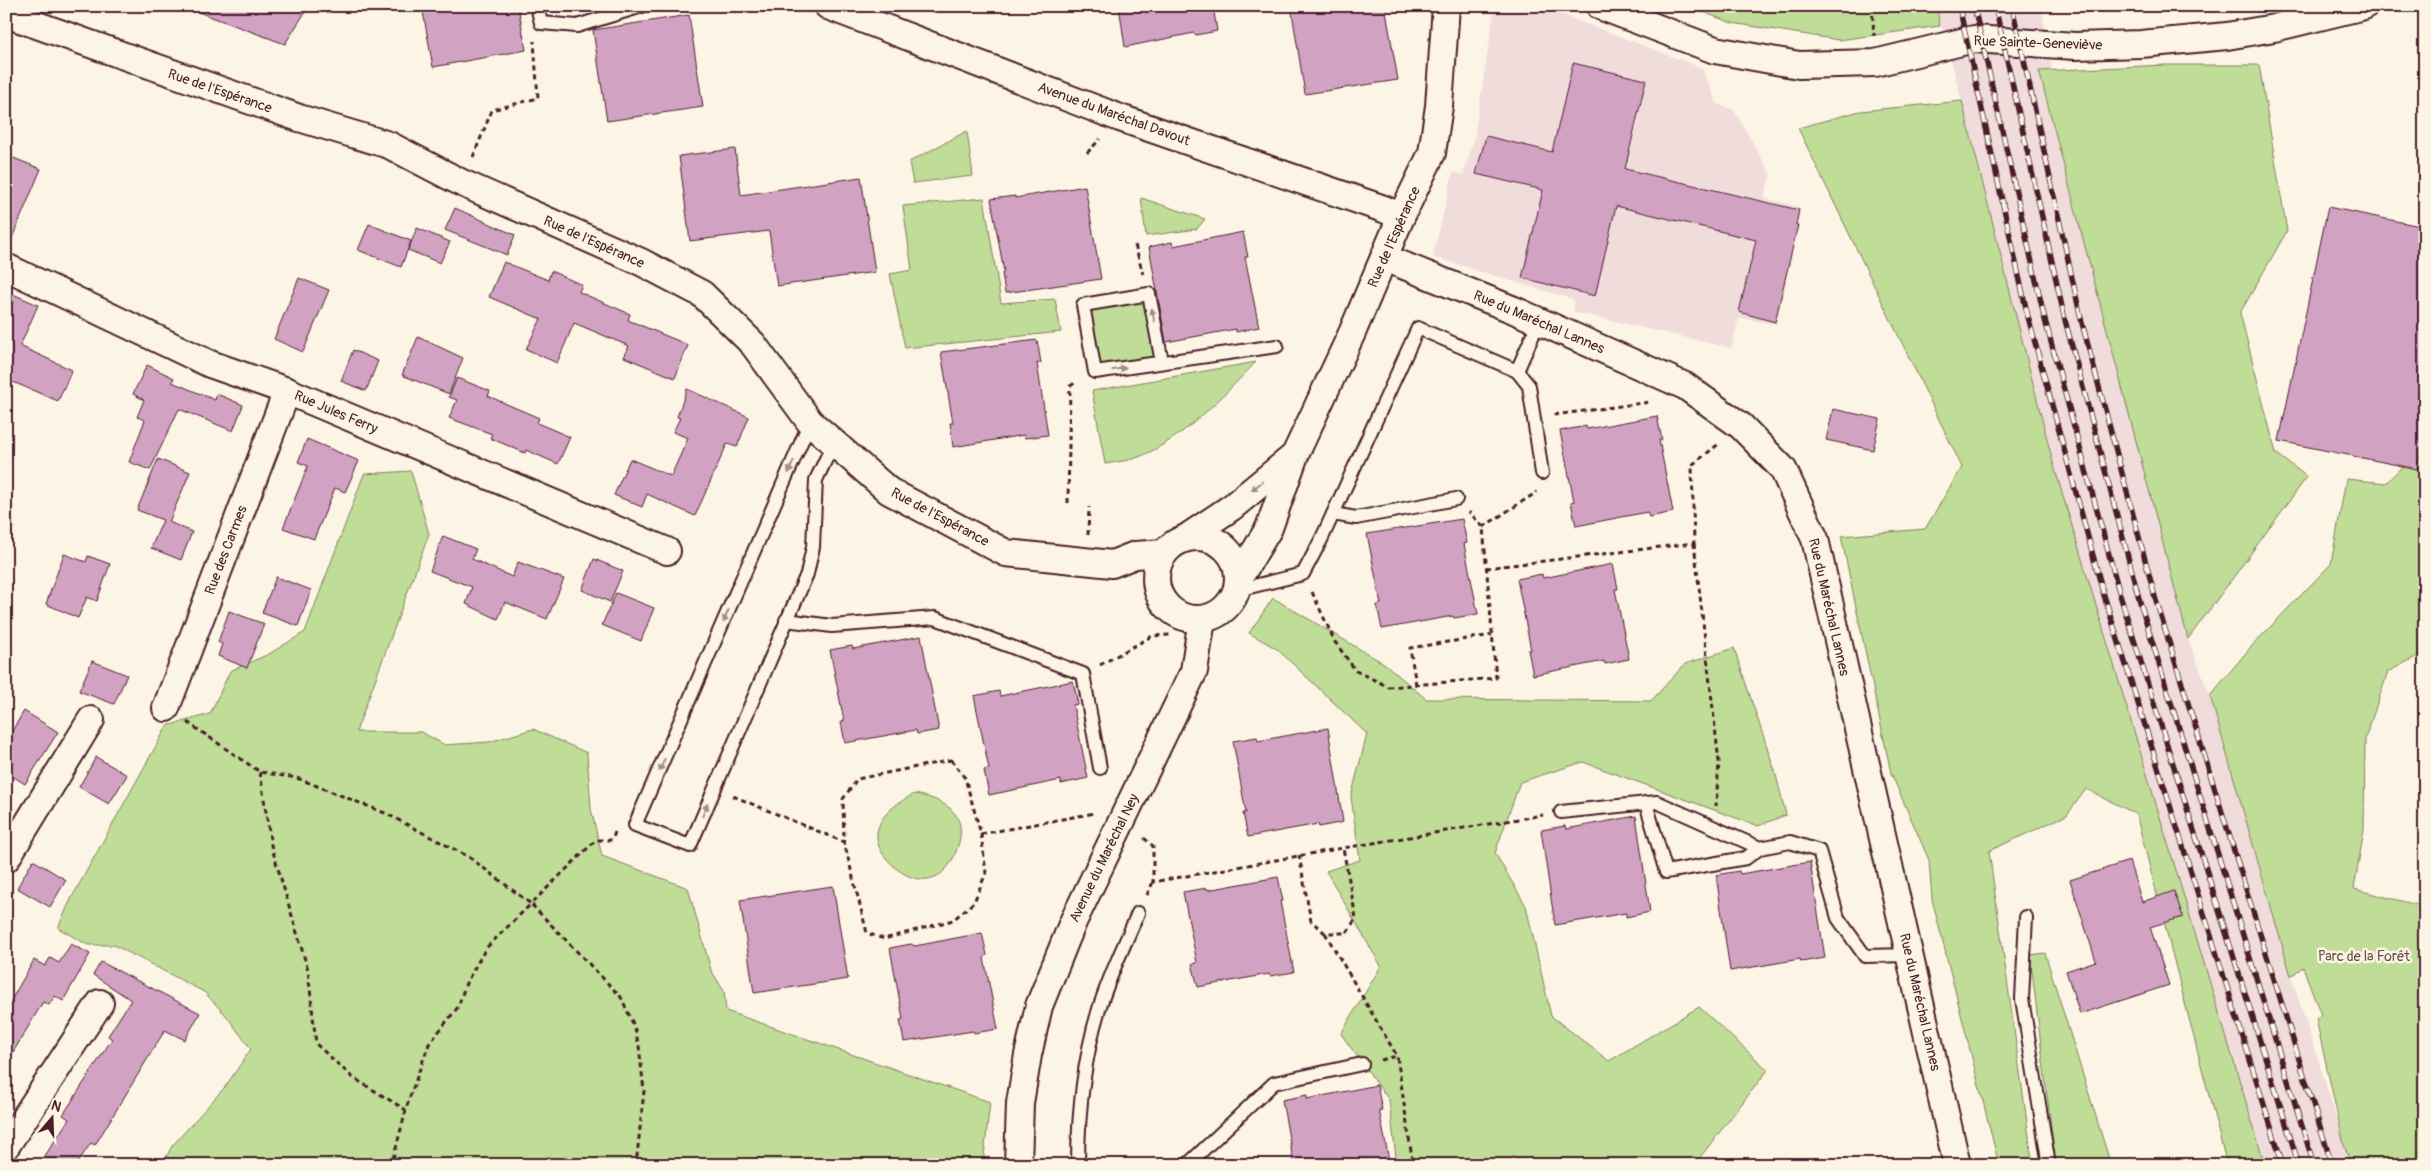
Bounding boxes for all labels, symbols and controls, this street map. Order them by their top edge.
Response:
street label: Rue Sainte-Geneviève [1973,32,2103,54]
street label: Rue de l'Espérance [166,65,274,117]
street label: Avenue du Maréchal Davout [1036,79,1193,150]
street label: Rue de l'Espérance [1364,184,1424,290]
street label: Rue de l'Espérance [541,212,647,272]
street label: Rue du Maréchal Lannes [1471,287,1608,358]
one-way arrow [1148,306,1156,322]
one-way arrow [1111,365,1127,373]
street label: Rue Jules Ferry [292,387,380,437]
one-way arrow [786,460,794,474]
one-way arrow [1251,481,1264,492]
street label: Rue de l'Espérance [888,484,992,550]
street label: Rue des Carmes [201,502,251,597]
street label: Rue du Maréchal Lannes [1805,537,1853,678]
one-way arrow [722,609,730,623]
one-way arrow [657,758,665,772]
street label: Avenue du Maréchal Ney [1065,791,1143,925]
one-way arrow [701,803,709,817]
street label: Rue du Maréchal Lannes [1896,932,1944,1073]
park label: Parc de la Forêt [2318,948,2410,965]
north arrow [28,1094,78,1144]
text: N [49,1097,63,1116]

